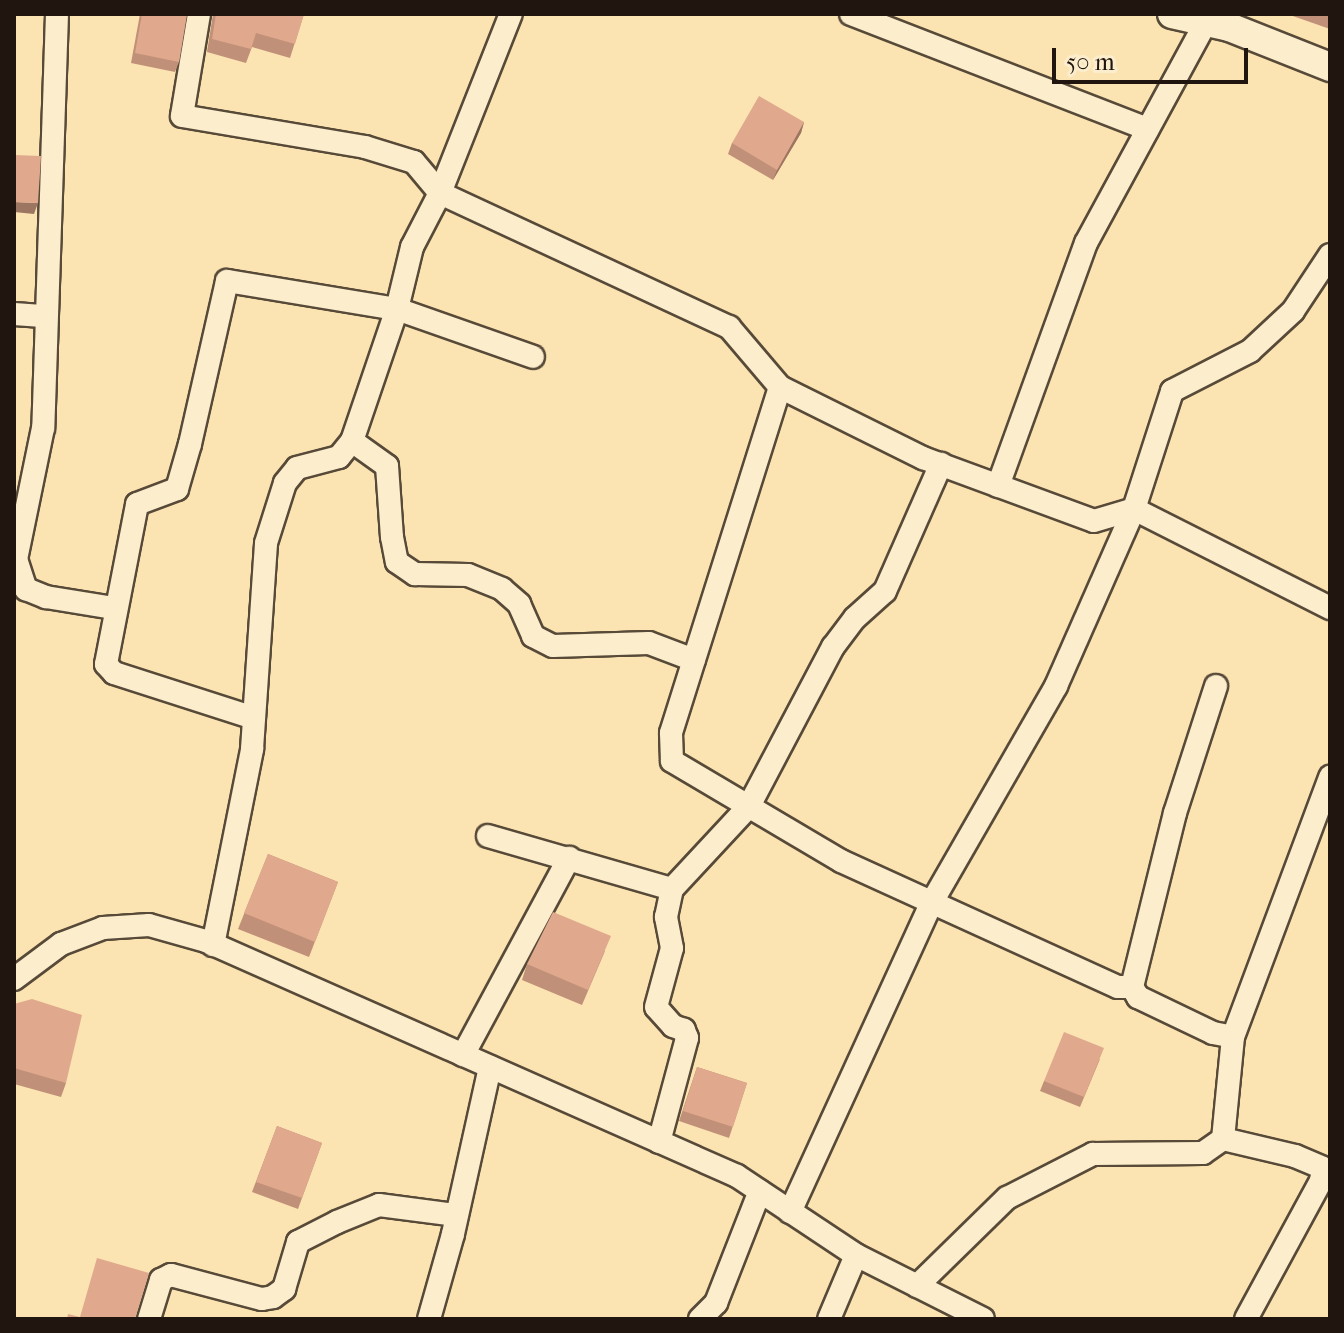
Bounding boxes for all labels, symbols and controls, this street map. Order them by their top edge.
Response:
scale bar [1056,32,1252,82]
text: 50 m [1066,48,1115,76]

